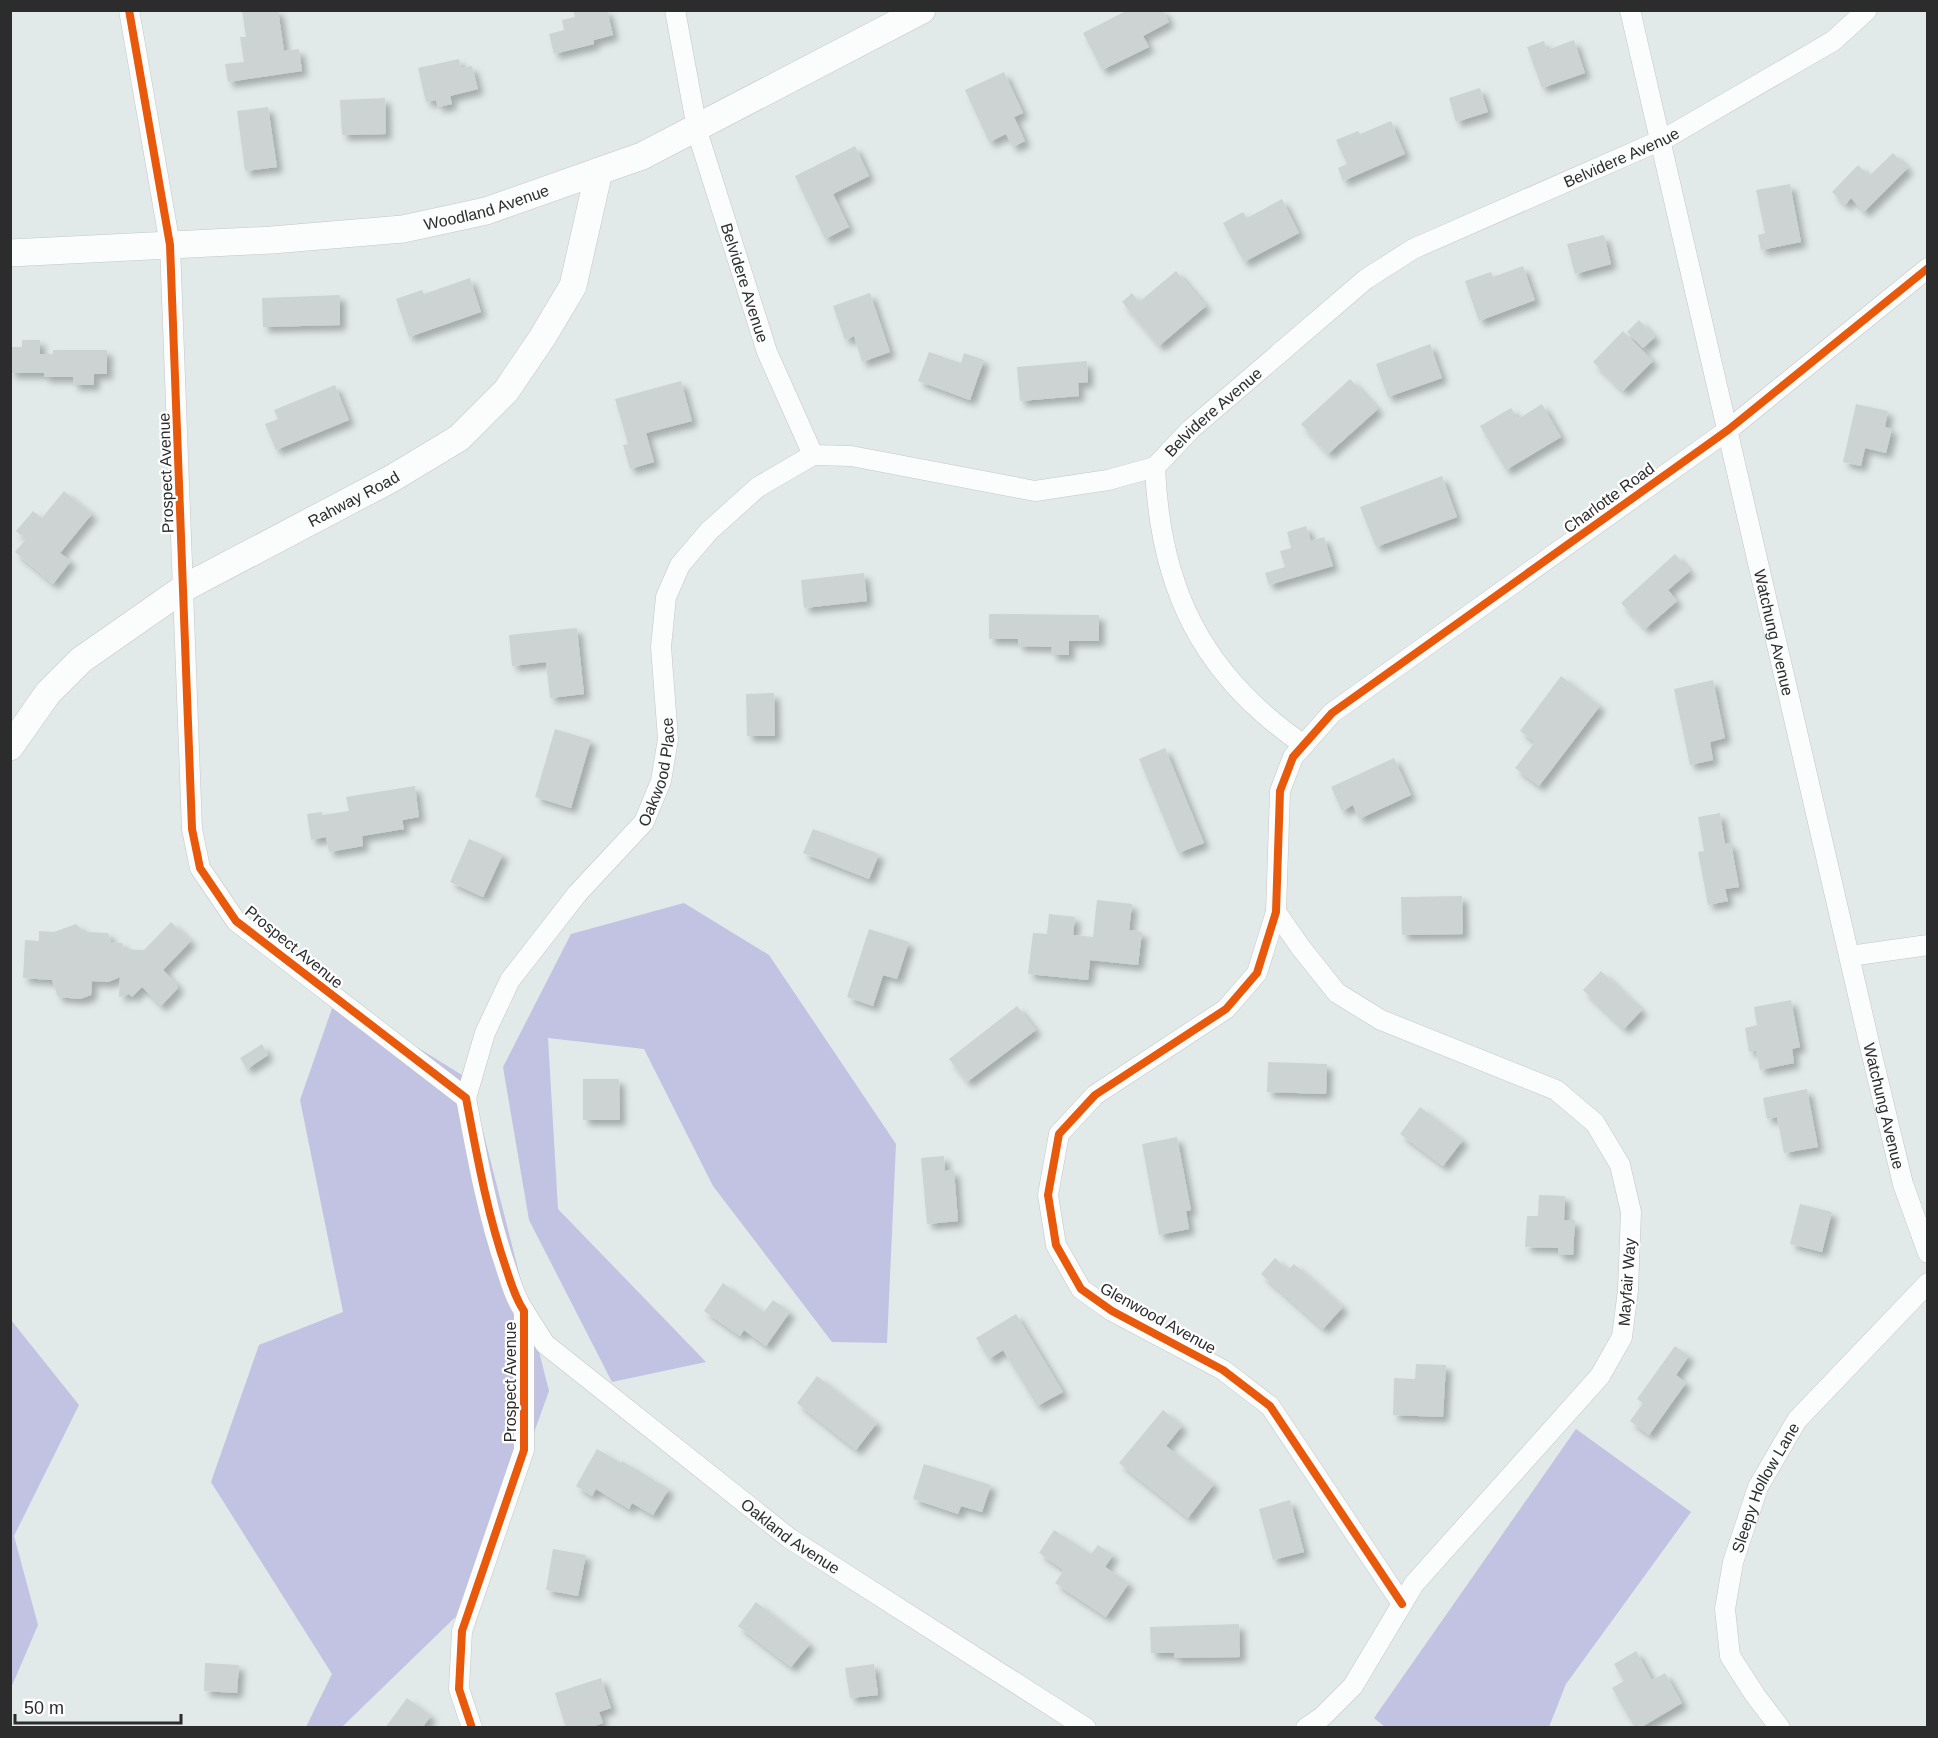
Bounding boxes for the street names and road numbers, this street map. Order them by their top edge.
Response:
street label: Belvidere Avenue [1561,124,1682,190]
street label: Woodland Avenue [422,181,551,233]
street label: Belvidere Avenue [718,221,772,345]
street label: Belvidere Avenue [1161,364,1265,460]
street label: Prospect Avenue [155,412,177,534]
street label: Charlotte Road [1560,459,1658,537]
street label: Rahway Road [305,468,402,530]
street label: Watchung Avenue [1751,568,1797,697]
street label: Oakwood Place [635,717,677,829]
street label: Prospect Avenue [242,902,346,992]
street label: Watchung Avenue [1861,1041,1908,1171]
street label: Mayfair Way [1615,1237,1639,1327]
street label: Glenwood Avenue [1097,1279,1219,1357]
street label: Prospect Avenue [502,1322,519,1442]
street label: Sleepy Hollow Lane [1728,1420,1802,1555]
street label: Oakland Avenue [738,1495,843,1577]

